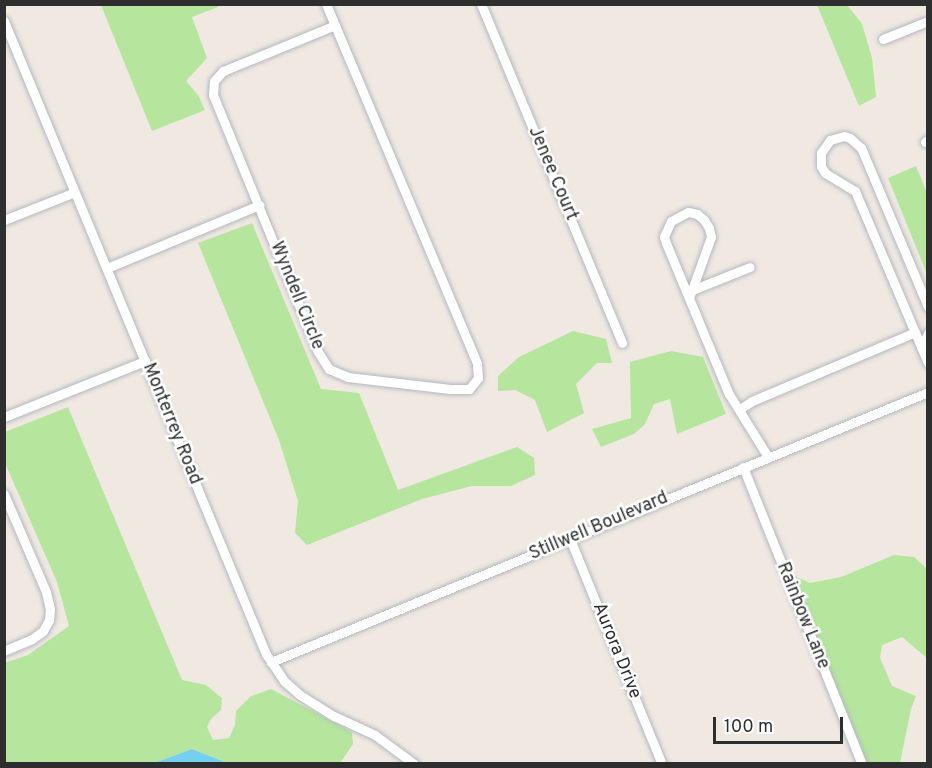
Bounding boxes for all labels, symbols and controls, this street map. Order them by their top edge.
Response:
street label: Jenee Court [522,124,582,224]
street label: Wyndell Circle [265,239,327,353]
street label: Monterrey Road [137,360,205,488]
street label: Stillwell Boulevard [526,488,672,566]
street label: Rainbow Lane [771,559,833,673]
street label: Aurora Drive [587,600,645,702]
scale bar [716,705,846,743]
text: 100 m [724,716,773,739]

